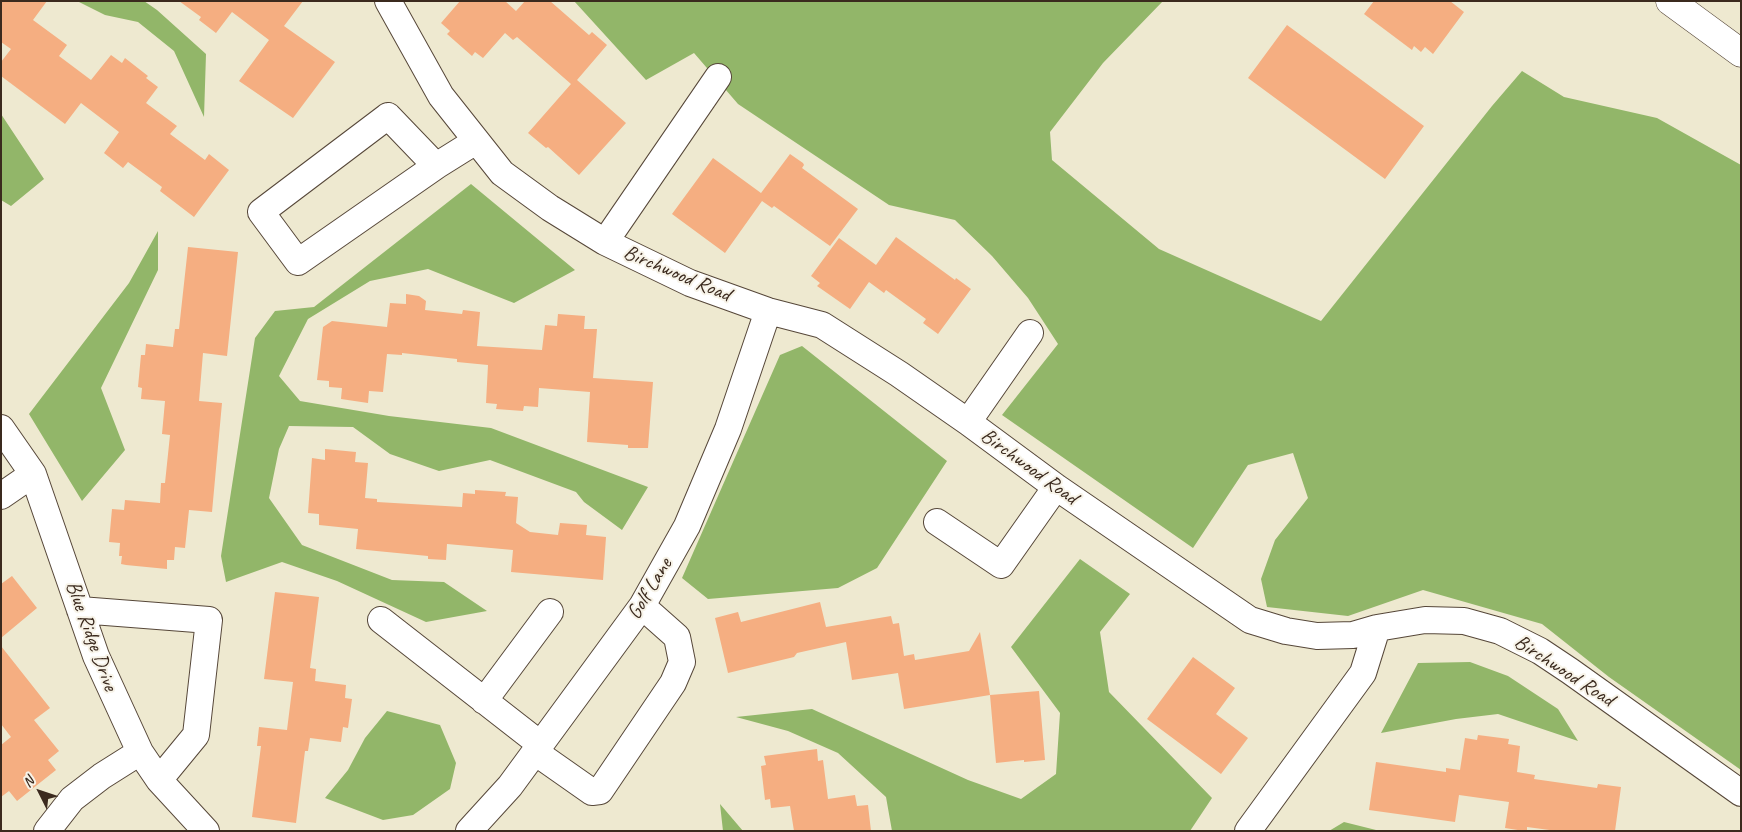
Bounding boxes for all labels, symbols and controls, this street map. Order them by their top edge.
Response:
street label: Birchwood Road [620,240,734,308]
street label: Birchwood Road [976,423,1082,511]
street label: Golf Lane [622,554,678,624]
street label: Blue Ridge Drive [60,578,122,694]
street label: Birchwood Road [1509,629,1619,713]
north arrow [15,767,65,817]
text: N [19,773,38,791]

